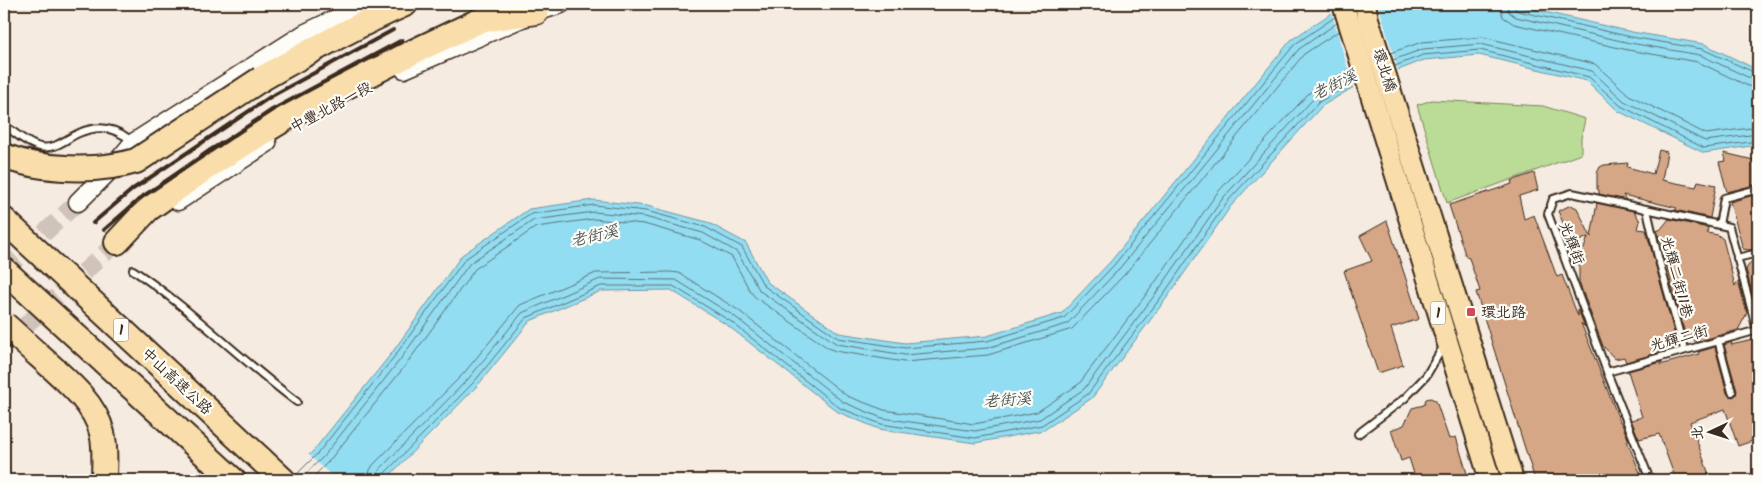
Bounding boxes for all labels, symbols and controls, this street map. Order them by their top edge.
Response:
street label: 環北橋 [1366,45,1402,95]
water label: 老街溪 [1308,63,1363,107]
street label: 中豐北路一段 [286,76,377,140]
street label: 光輝街 [1552,218,1590,269]
water label: 老街溪 [568,219,622,254]
street label: 光輝二街11巷 [1654,233,1699,321]
place label: 環北路 [1481,301,1526,325]
road number: 1 [1430,302,1446,324]
marker: 環北路 [1465,306,1477,318]
road number: 1 [114,318,128,342]
street label: 光輝二街 [1647,319,1711,359]
street label: 中山高速公路 [135,342,217,421]
water label: 老街溪 [982,386,1033,415]
north arrow [1684,406,1734,456]
text: 北 [1687,425,1709,441]

